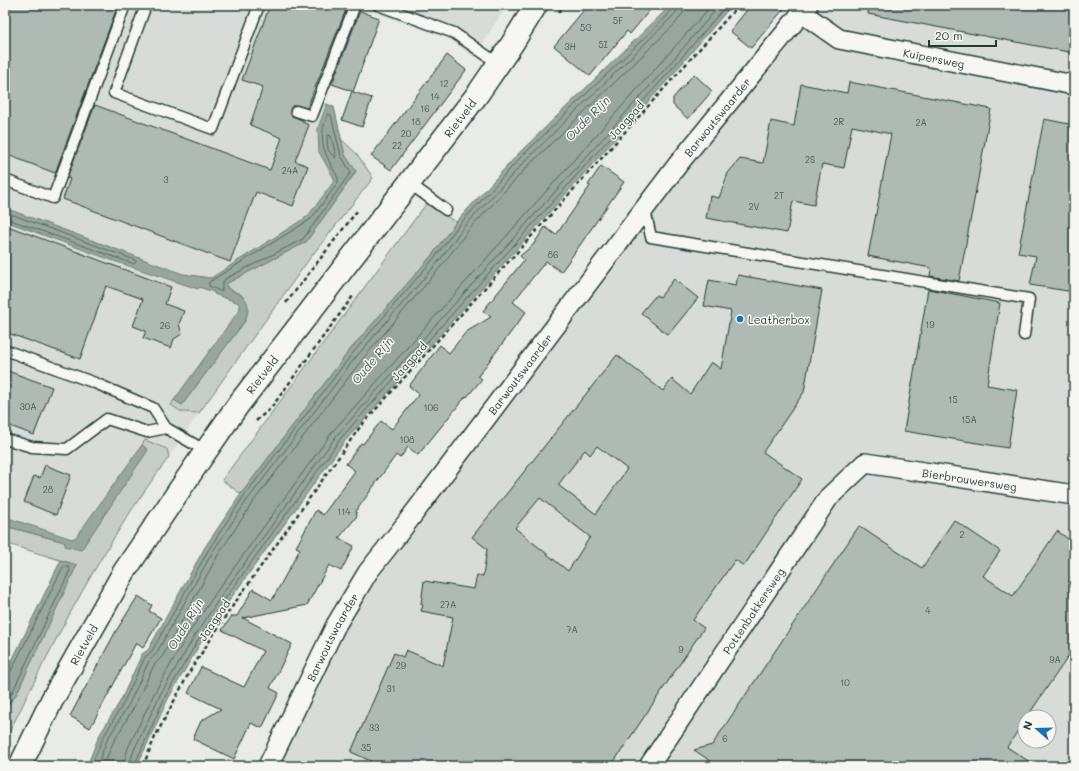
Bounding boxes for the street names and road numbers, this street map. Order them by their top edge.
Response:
street label: Kuipersweg [902,44,966,71]
street label: Barwoutswaarder [680,74,753,159]
street label: Rietveld [440,96,479,140]
street label: Jaagpad [605,98,647,142]
street label: Barwoutswaarder [484,330,555,417]
street label: Jaagpad [388,339,430,383]
street label: Rietveld [242,352,281,397]
street label: Bierbrouwersweg [921,464,1018,494]
street label: Pottenbakkersweg [719,564,787,657]
street label: Barwoutswaarder [303,590,361,684]
street label: Jaagpad [195,596,233,644]
street label: Rietveld [66,621,101,668]

